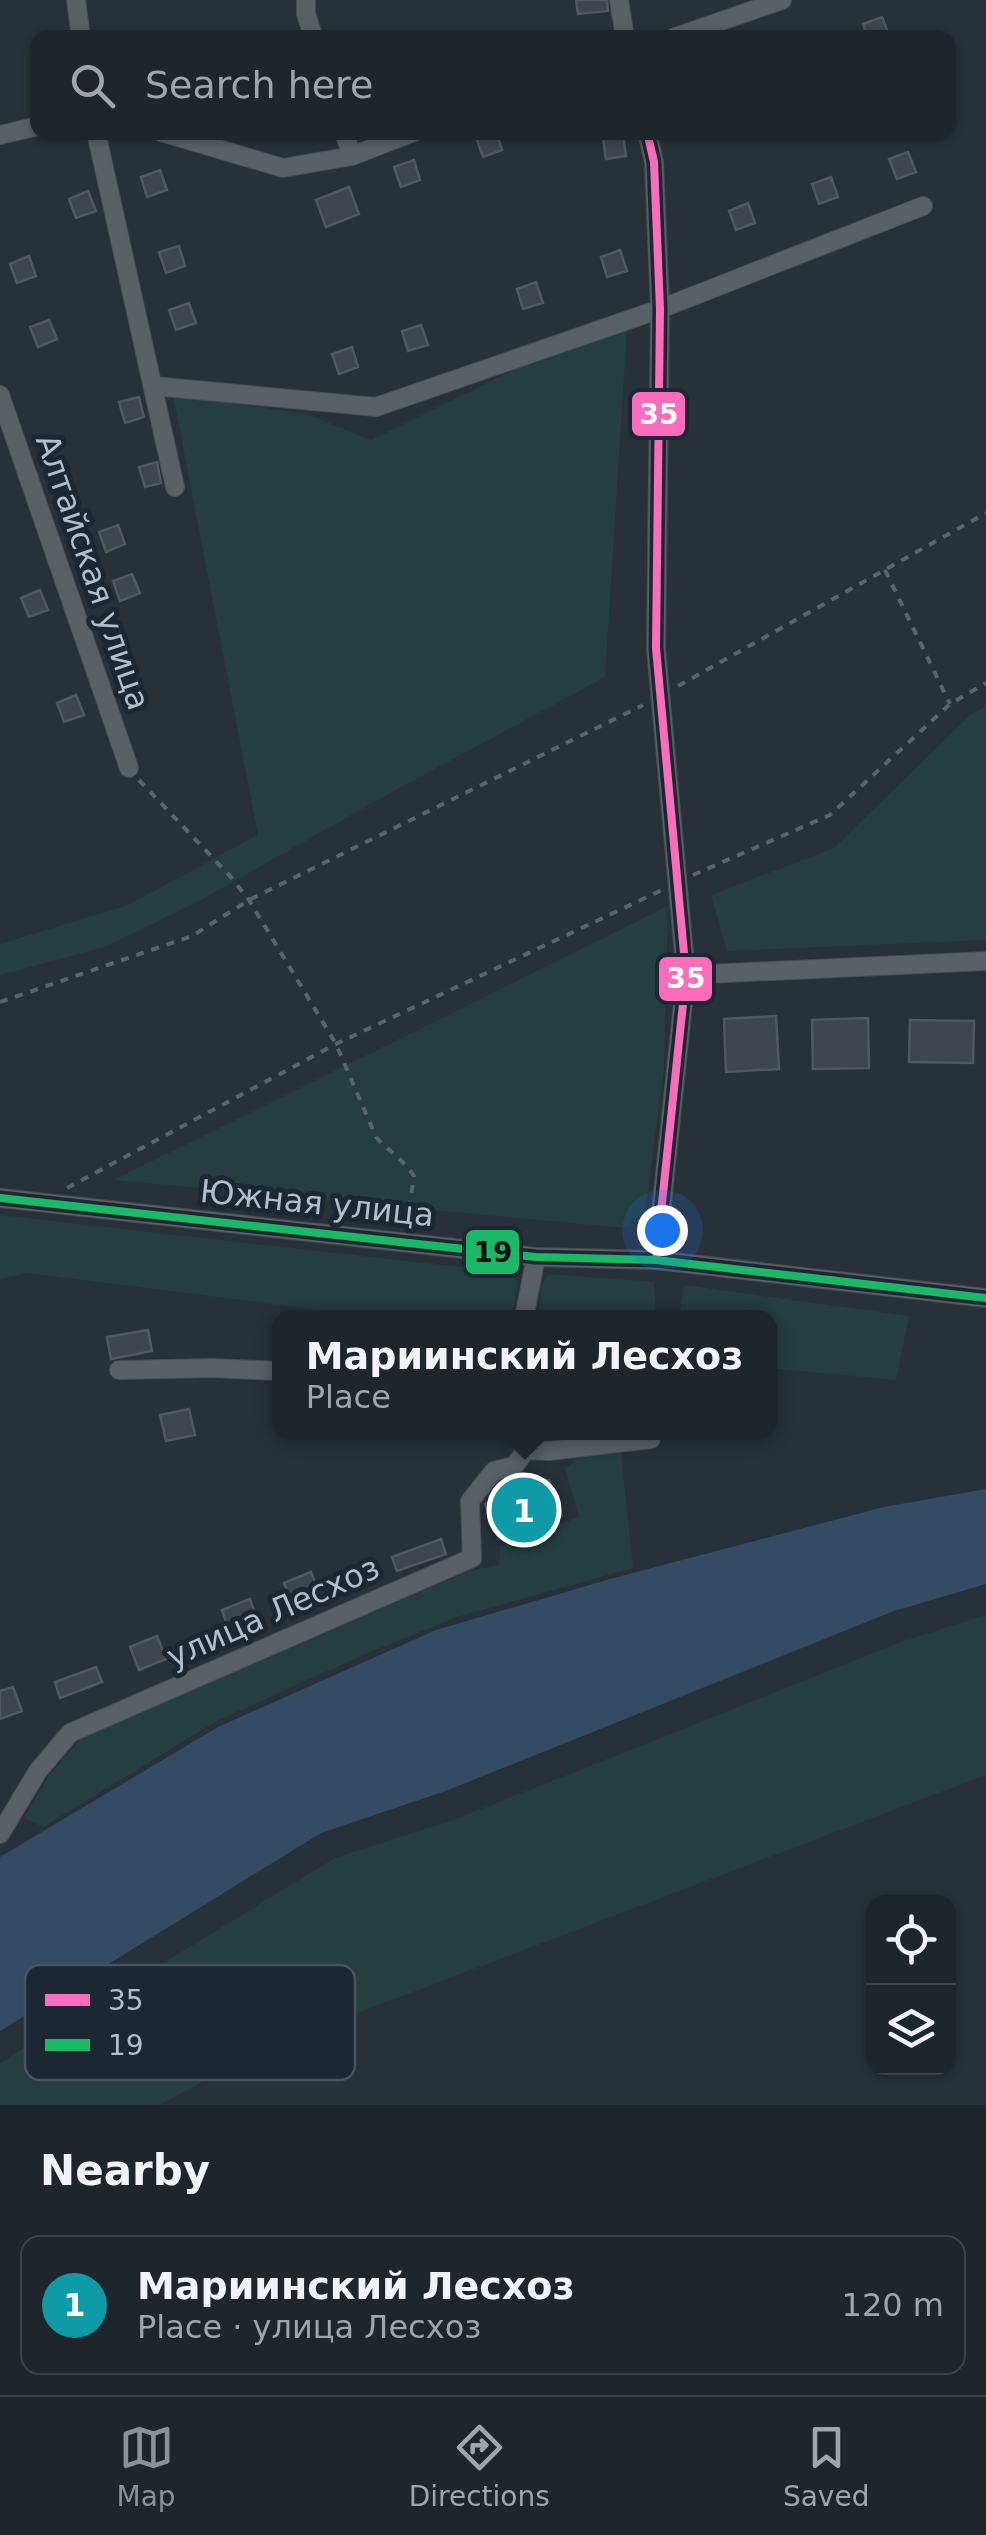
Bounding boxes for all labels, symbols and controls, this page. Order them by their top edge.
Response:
search box [30,30,956,140]
icon: search [65,58,120,113]
text: Search here [145,63,373,107]
line badge: 35 [630,390,687,438]
text: 35 [640,398,678,431]
street label: Алтайская улица [28,429,158,715]
line badge: 35 [657,955,714,1003]
text: 35 [667,962,705,995]
street label: Южная улица [198,1172,436,1234]
your location [637,1205,688,1256]
line badge: 19 [464,1228,521,1276]
text: 19 [474,1236,512,1269]
popup [272,1310,777,1440]
text: Мариинский Лесхоз [306,1334,743,1378]
text: Place [306,1378,391,1416]
pin: 1 [492,1472,556,1548]
street label: улица Лесхоз [161,1548,385,1676]
map controls [866,1895,956,2075]
button: locate [866,1895,956,1985]
legend [25,1965,355,2080]
text: 35 [108,1984,144,2017]
button: layers [866,1985,956,2075]
text: 19 [108,2029,144,2062]
text: Nearby [40,2146,210,2195]
text: Мариинский Лесхоз [137,2264,575,2308]
text: 1 [63,2286,86,2324]
text: 120 m [842,2286,944,2324]
text: Place · улица Лесхоз [137,2308,481,2346]
tab: Map [117,2420,176,2513]
tab: Directions [409,2420,550,2513]
tab: Saved [783,2420,869,2513]

